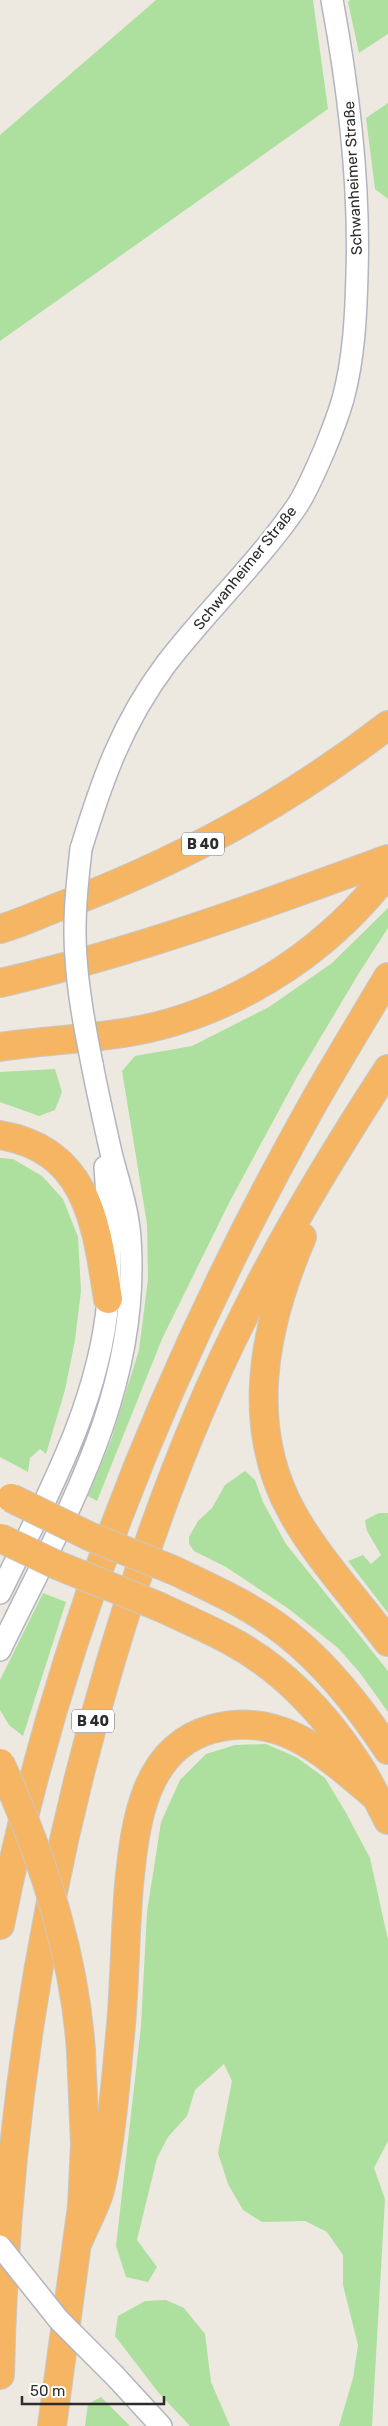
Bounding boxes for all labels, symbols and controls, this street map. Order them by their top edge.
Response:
street label: Schwanheimer Straße [340,101,366,255]
street label: Schwanheimer Straße [190,502,300,634]
road number: B 40 [182,832,224,856]
road number: B 40 [72,1710,114,1732]
scale bar [22,2374,165,2406]
text: 50 m [30,2382,65,2400]

